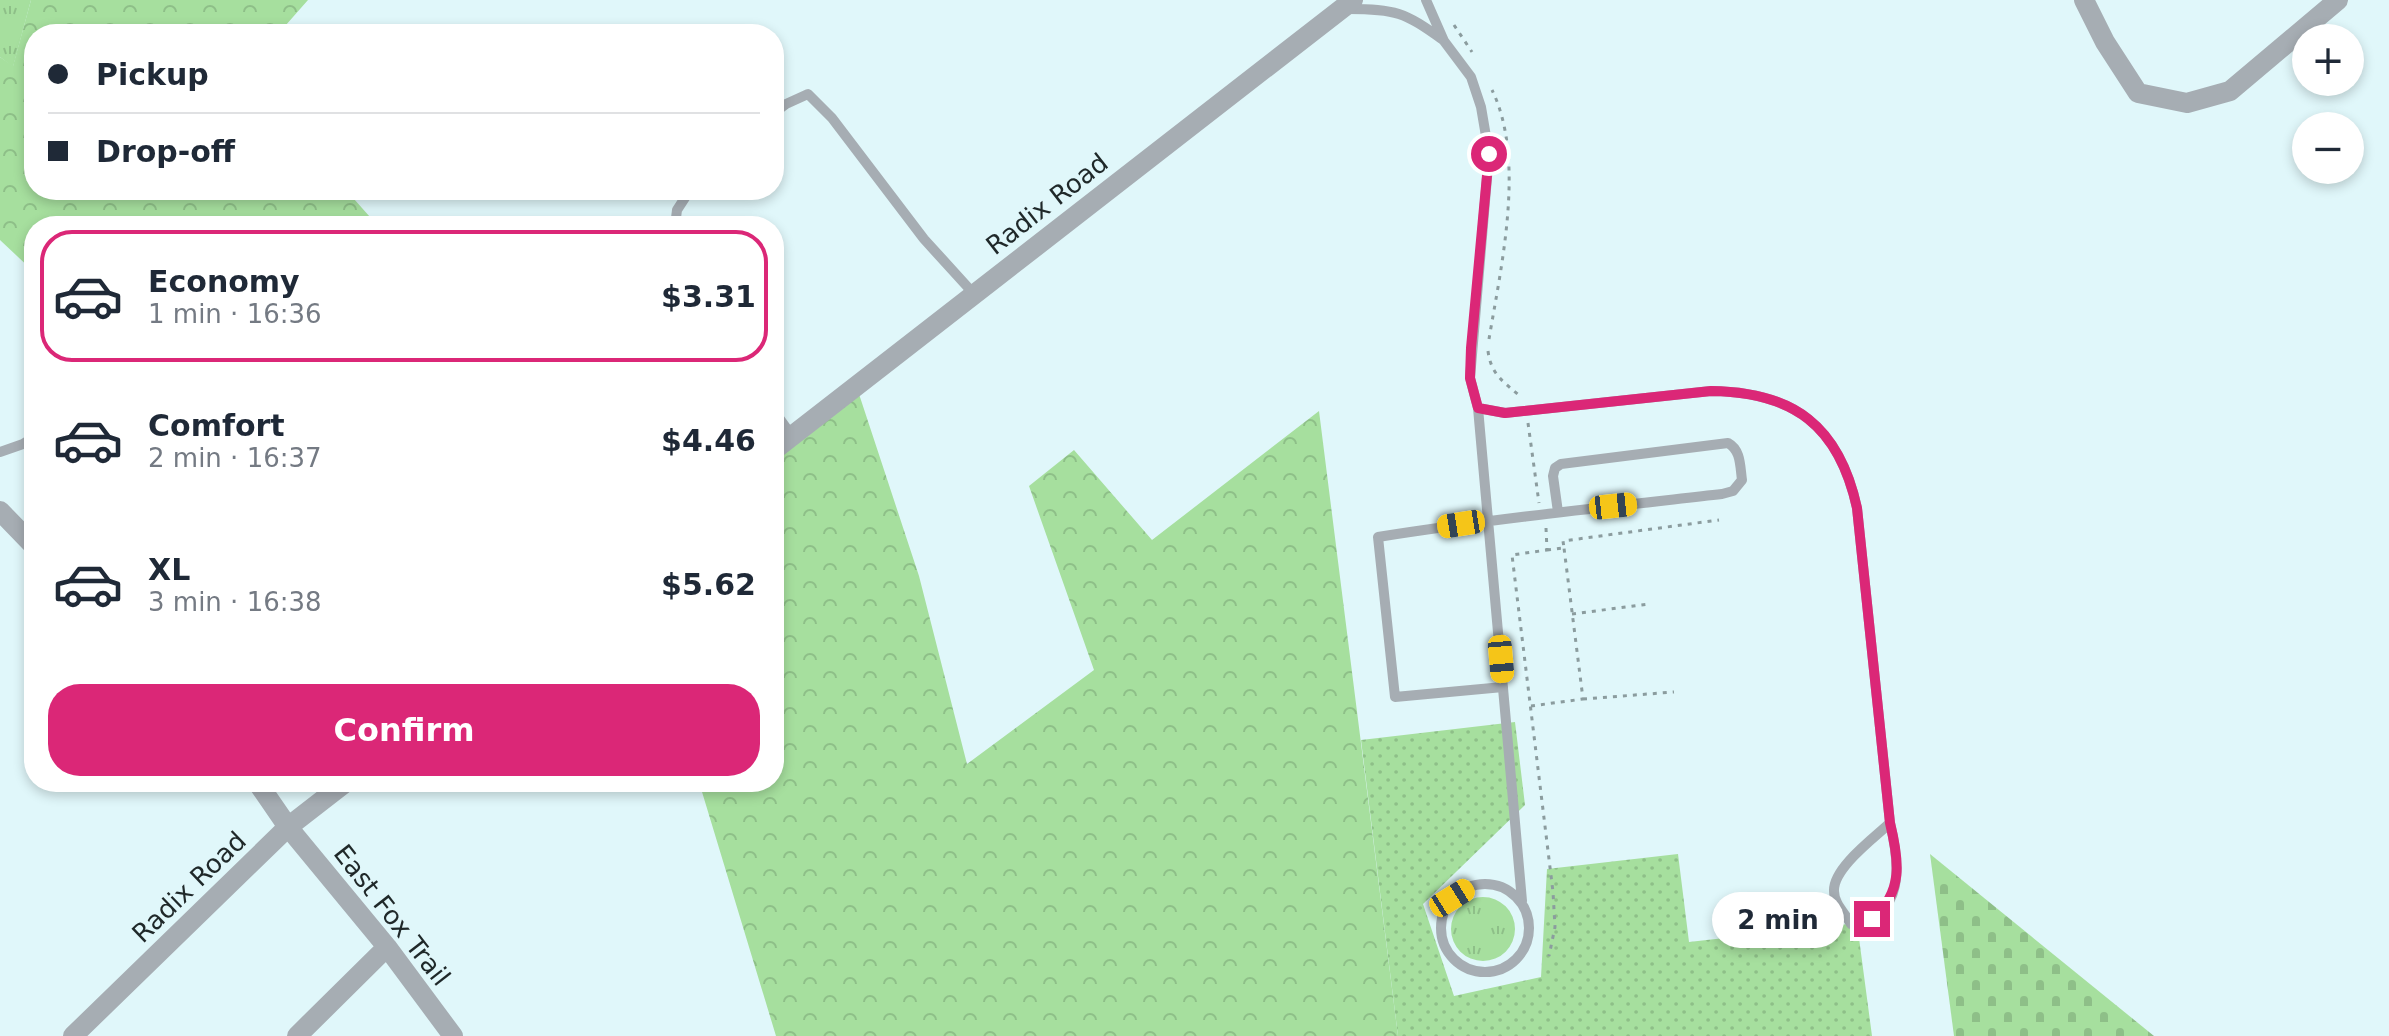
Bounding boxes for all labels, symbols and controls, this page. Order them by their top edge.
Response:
map controls [2292,24,2364,184]
button: + [2292,24,2364,96]
text: Pickup [96,57,209,92]
button: − [2292,112,2364,184]
text: Drop-off [96,134,235,169]
route start [1471,136,1507,172]
street label: Radix Road [980,147,1114,261]
icon: car [52,260,124,332]
text: Economy [148,264,300,299]
text: $3.31 [661,279,756,314]
text: 1 min · 16:36 [148,299,322,329]
icon: car [52,404,124,476]
text: Comfort [148,408,285,443]
text: $4.46 [661,423,756,458]
text: 2 min · 16:37 [148,443,322,473]
car [1588,492,1638,520]
car [1435,508,1487,540]
icon: car [52,548,124,620]
text: XL [148,552,190,587]
text: $5.62 [661,567,756,602]
text: 3 min · 16:38 [148,587,322,617]
car [1487,634,1515,684]
button: Confirm [48,684,760,776]
street label: Radix Road [126,825,252,949]
street label: East Fox Trail [328,839,456,991]
car [1425,875,1479,921]
callout: 2 min [1712,891,1844,947]
route end [1854,901,1890,937]
text: 2 min [1737,905,1819,935]

